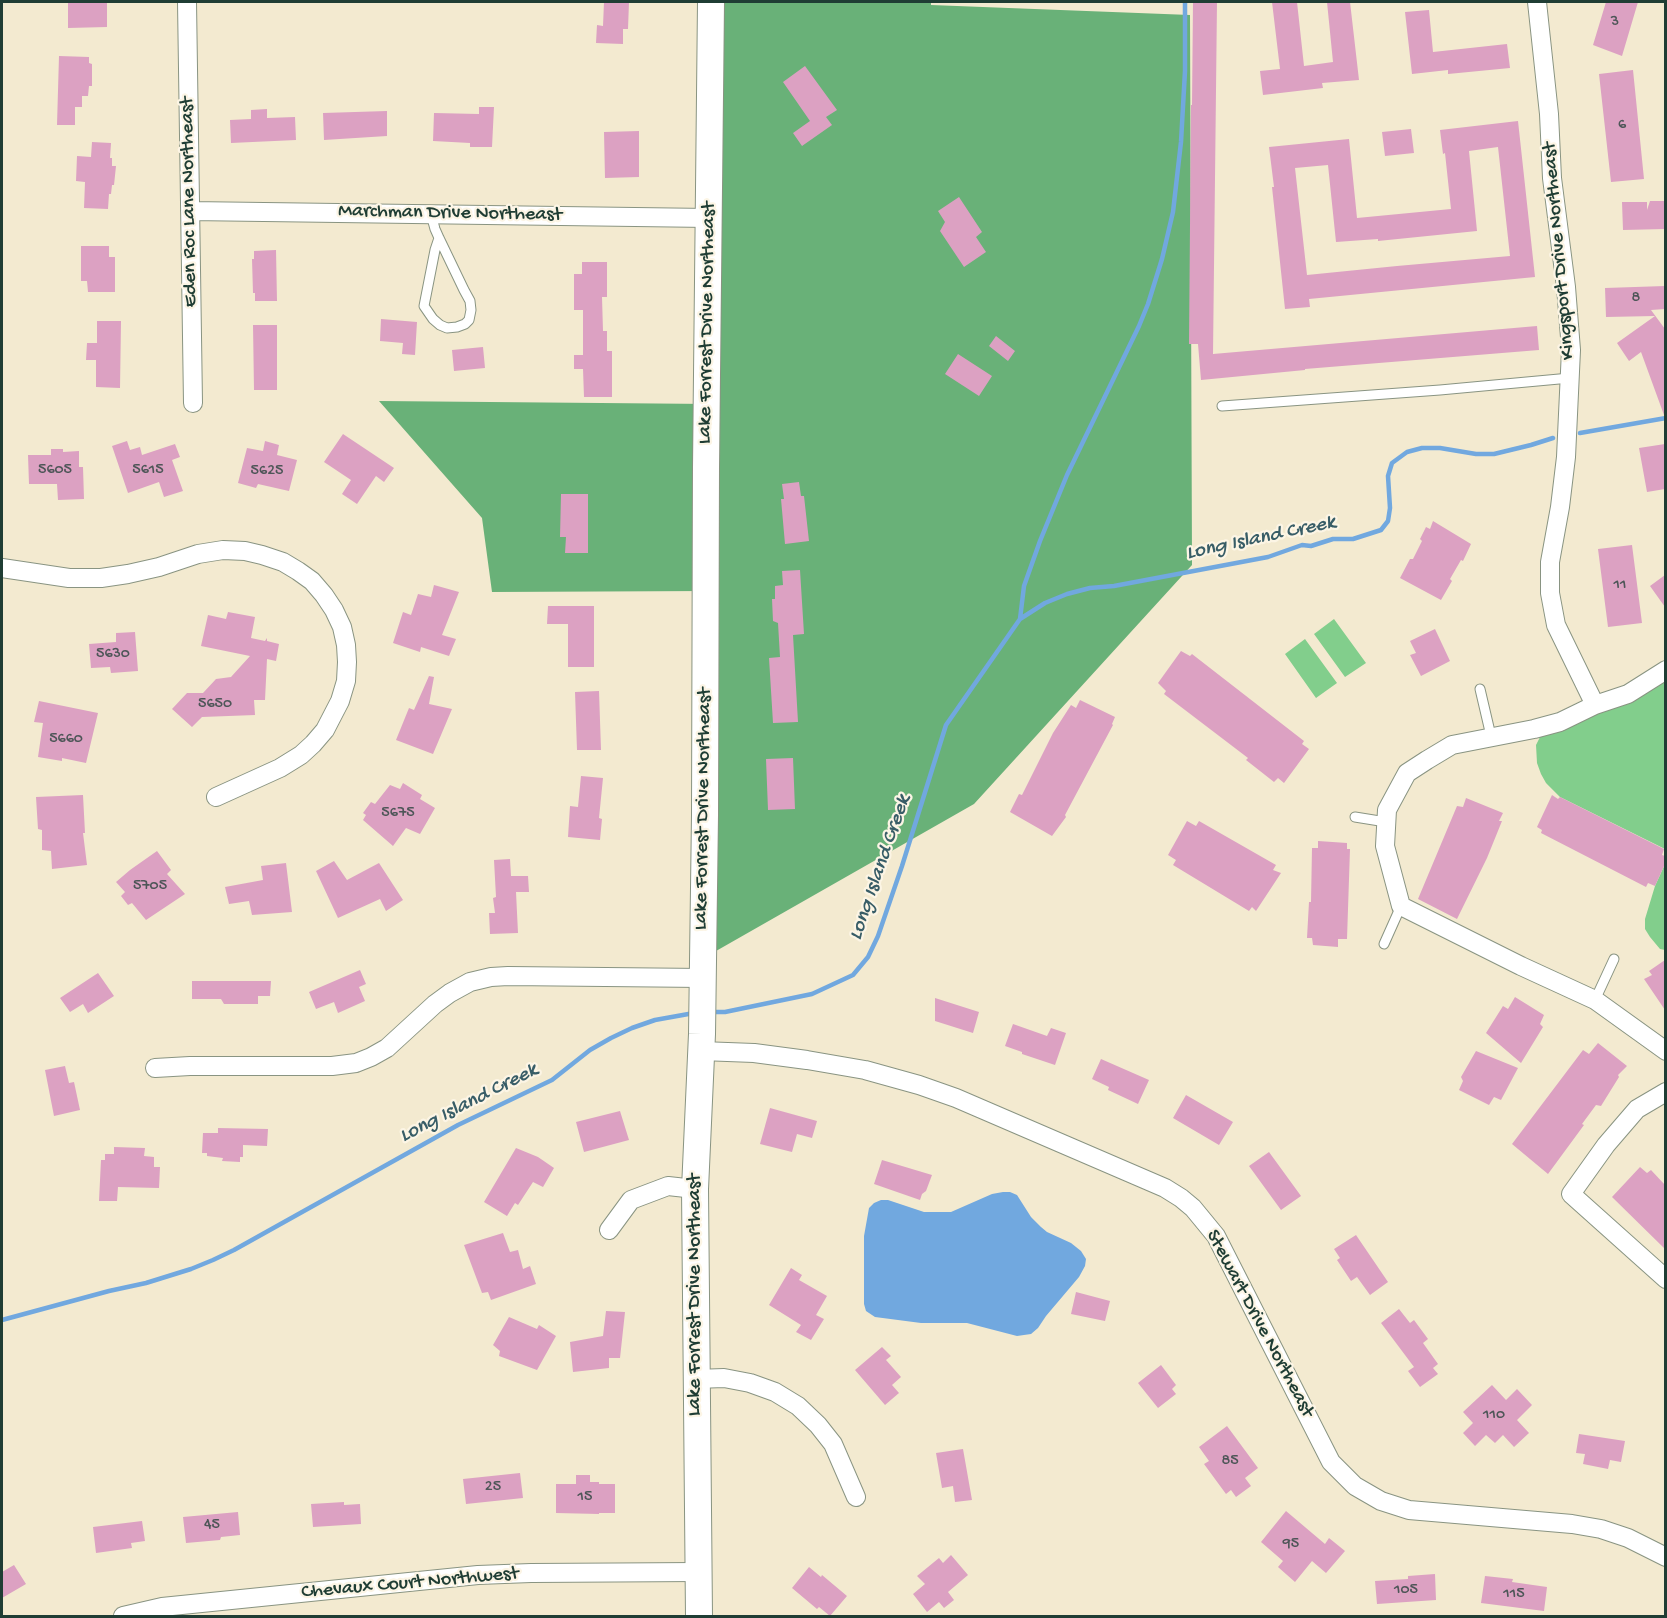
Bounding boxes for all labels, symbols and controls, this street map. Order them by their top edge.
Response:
house number: 3 [1611,13,1619,33]
street label: Eden Roc Lane Northeast [176,97,204,307]
house number: 6 [1618,116,1626,136]
street label: Kingsport Drive Northeast [1539,141,1581,361]
street label: Marchman Drive Northeast [338,200,562,228]
street label: Lake Forrest Drive Northeast [694,202,722,444]
house number: 8 [1632,289,1640,309]
house number: 5605 [38,461,72,481]
house number: 5615 [132,461,164,481]
house number: 5625 [251,462,283,482]
water label: Long Island Creek [1184,511,1338,567]
house number: 11 [1614,576,1626,596]
house number: 5630 [96,645,130,665]
street label: Lake Forrest Drive Northeast [690,688,718,930]
house number: 5650 [198,695,232,715]
house number: 5660 [49,730,83,750]
water label: Long Island Creek [844,792,918,944]
house number: 5675 [381,804,415,824]
house number: 5705 [133,877,167,897]
water label: Long Island Creek [396,1058,542,1150]
street label: Lake Forrest Drive Northeast [684,1174,708,1416]
street label: Stewart Drive Northeast [1199,1226,1319,1422]
house number: 110 [1483,1406,1505,1426]
house number: 85 [1221,1452,1239,1472]
house number: 25 [485,1478,501,1498]
house number: 15 [578,1488,592,1508]
house number: 45 [204,1516,220,1536]
house number: 95 [1283,1535,1299,1555]
street label: Chevaux Court Northwest [300,1563,520,1605]
house number: 105 [1394,1581,1418,1601]
house number: 115 [1503,1585,1525,1605]

